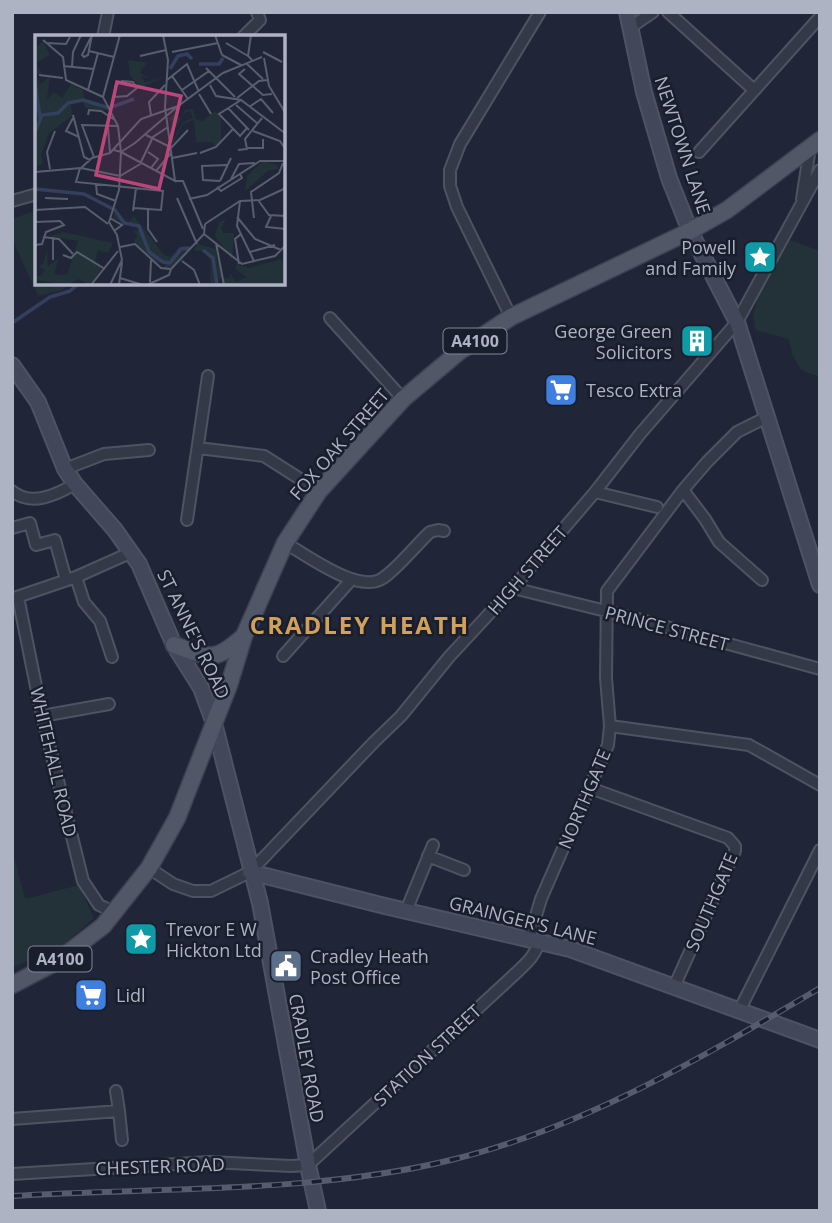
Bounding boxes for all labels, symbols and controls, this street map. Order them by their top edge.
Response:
inset map [35,35,285,285]
street label: NEWTOWN LANE [649,73,717,217]
place label: Powell and Family [645,235,737,280]
place icon: Powell and Family [741,238,779,276]
place label: George Green Solicitors [554,319,672,364]
building icon: George Green Solicitors [678,322,716,360]
road number: A4100 [444,328,506,354]
supermarket icon: Tesco Extra [542,371,580,409]
place label: Tesco Extra [586,378,682,402]
street label: FOX OAK STREET [284,383,394,505]
street label: HIGH STREET [482,521,572,619]
street label: ST ANNE'S ROAD [152,565,236,703]
street label: PRINCE STREET [602,600,732,656]
district label: CRADLEY HEATH [250,608,470,641]
street label: WHITEHALL ROAD [25,685,83,839]
street label: NORTHGATE [552,745,616,853]
street label: SOUTHGATE [680,849,742,955]
street label: GRAINGER'S LANE [447,890,599,950]
place label: Trevor E W Hickton Ltd [166,917,262,962]
place icon: Trevor E W Hickton Ltd [122,920,160,958]
place label: Cradley Heath Post Office [310,944,429,989]
road number: A4100 [28,946,92,972]
public building icon: Cradley Heath Post Office [267,947,305,985]
supermarket icon: Lidl [72,976,110,1014]
place label: Lidl [116,983,146,1007]
street label: CRADLEY ROAD [284,992,330,1124]
street label: STATION STREET [368,999,486,1111]
street label: CHESTER ROAD [95,1152,225,1180]

